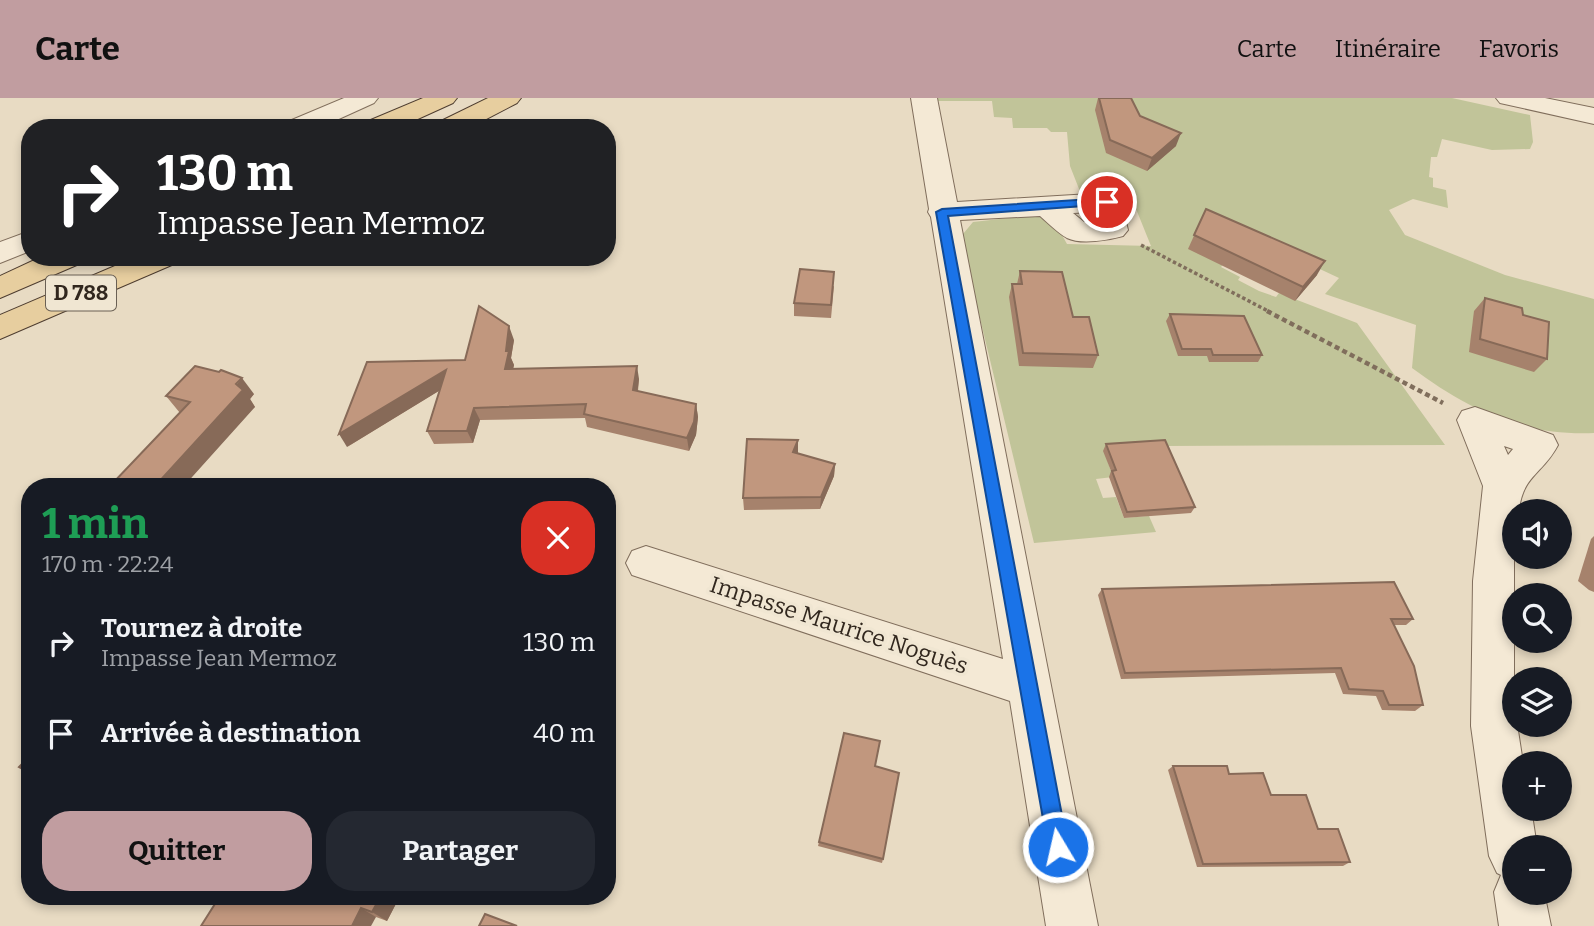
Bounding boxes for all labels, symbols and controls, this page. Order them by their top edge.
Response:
text: Carte [35,29,120,69]
text: Carte [1237,35,1297,63]
text: Itinéraire [1335,35,1441,63]
text: Favoris [1479,35,1559,63]
text: 130 m [157,144,293,203]
icon: right [42,147,133,238]
pin [1077,172,1137,232]
icon: arrive [1088,183,1126,221]
text: Impasse Jean Mermoz [157,204,485,242]
road number: D 788 [46,276,116,310]
text: 1 min [42,499,148,549]
map controls [1502,499,1572,905]
button: sound [1502,499,1572,569]
button: close [521,501,595,575]
text: 170 m · 22:24 [42,550,173,578]
street label: Impasse Maurice Noguès [707,570,971,680]
button: search [1502,583,1572,653]
text: Tournez à droite [101,613,302,644]
icon: right [42,624,80,662]
text: 130 m [523,627,595,658]
text: Impasse Jean Mermoz [101,644,337,672]
button: layers [1502,667,1572,737]
icon: arrive [42,715,80,753]
text: Arrivée à destination [101,718,360,749]
text: 40 m [533,718,595,749]
button: + [1502,751,1572,821]
position arrow [1021,810,1095,884]
button: Quitter [42,811,312,891]
button: Partager [326,811,595,891]
button: − [1502,835,1572,905]

